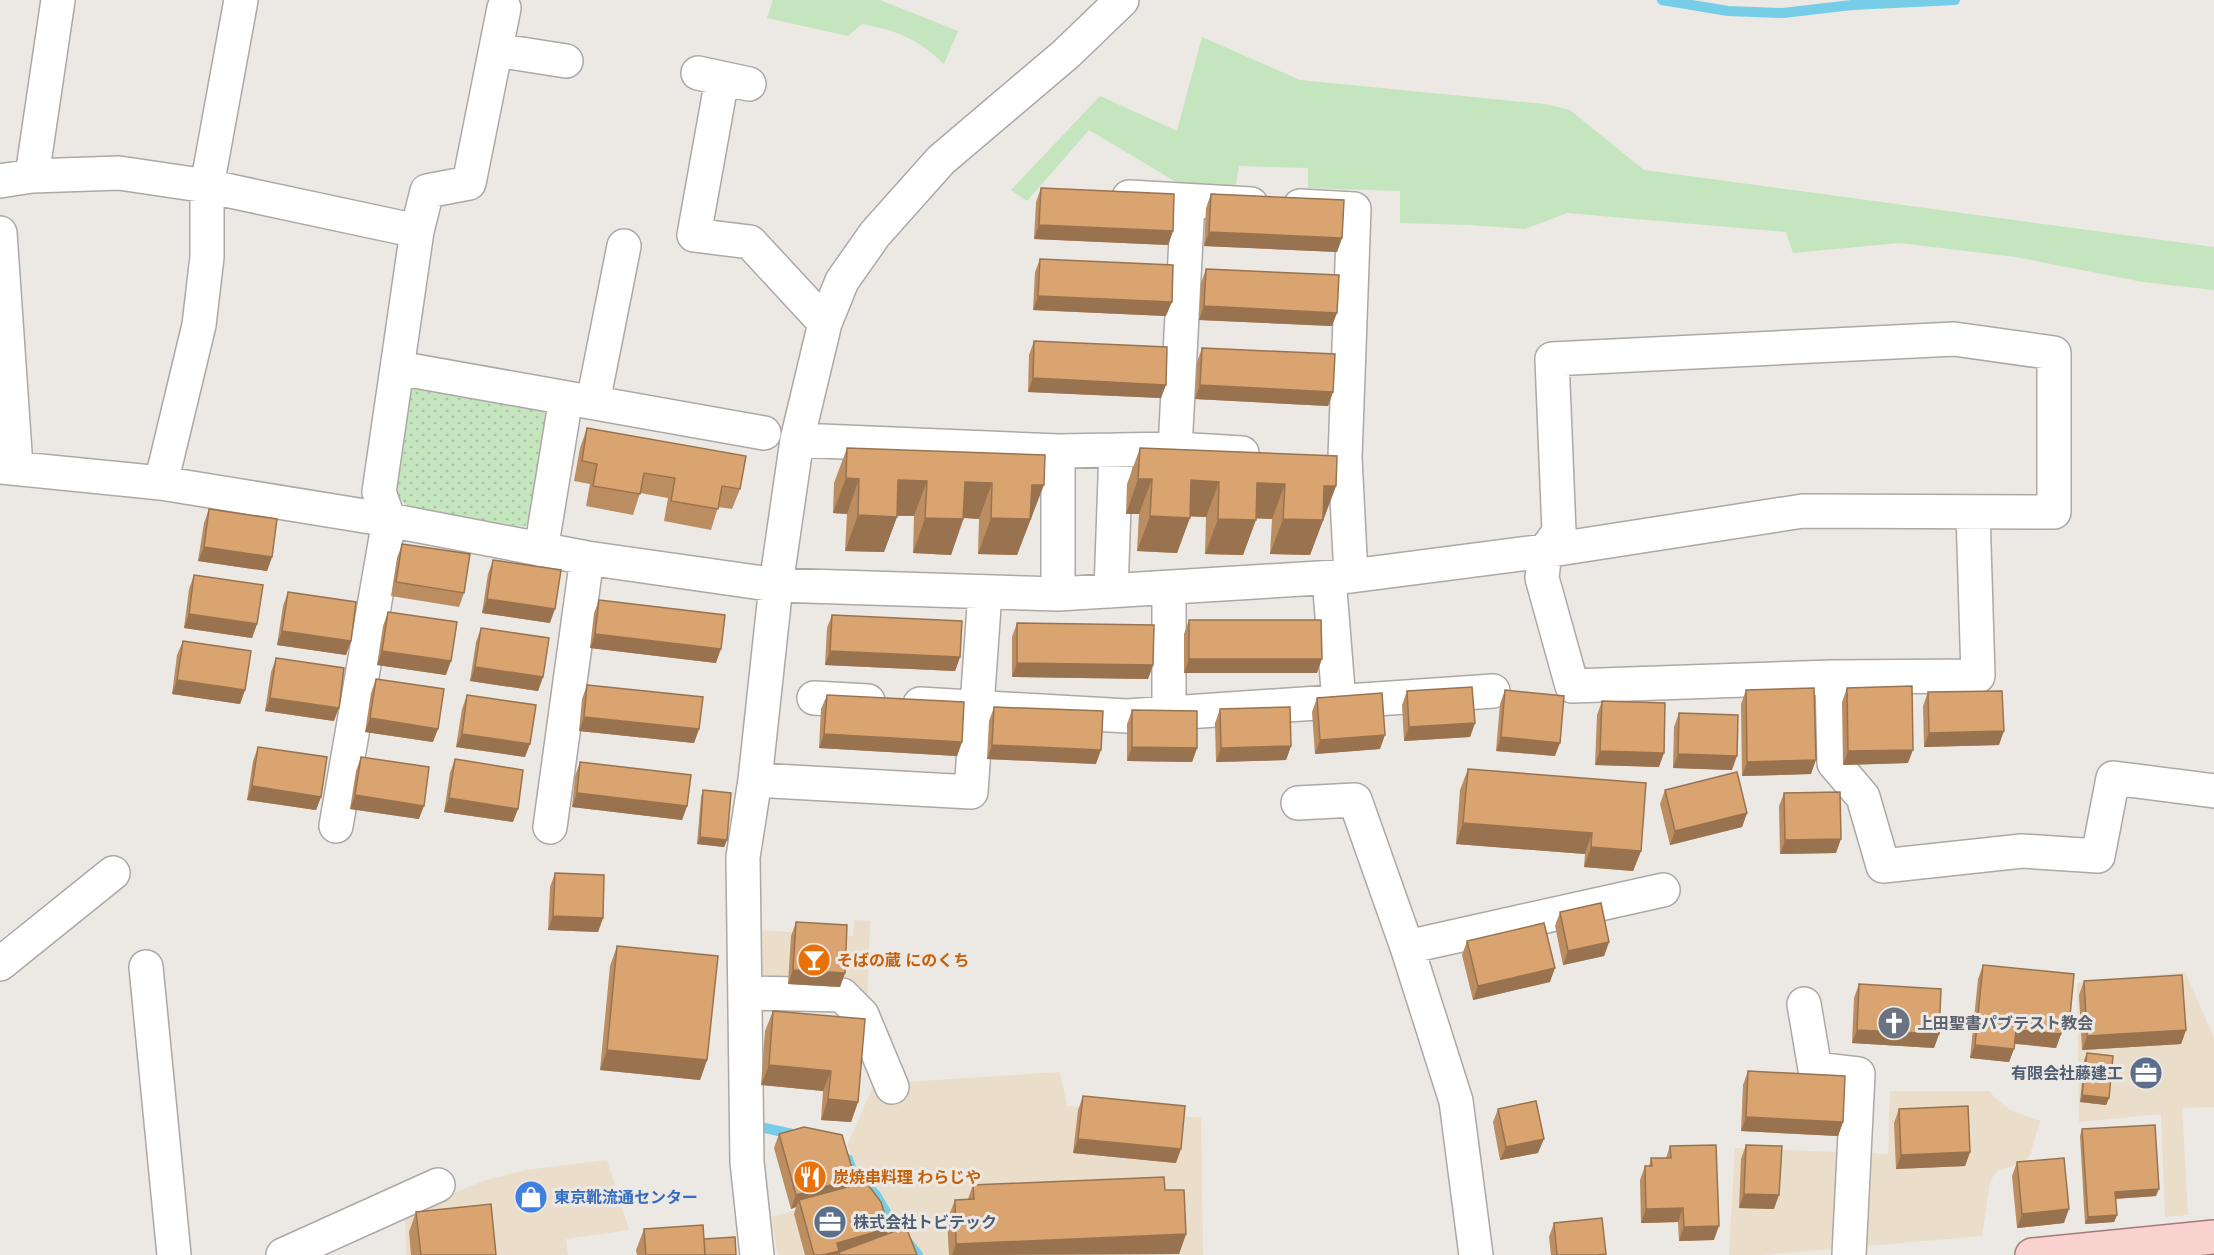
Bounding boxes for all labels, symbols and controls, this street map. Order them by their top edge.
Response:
bar icon: そばの蔵 にのくち [796,942,832,978]
place label: そばの蔵 にのくち [837,951,969,971]
church icon: 上田聖書パブテスト教会 [1876,1005,1912,1041]
place label: 上田聖書パブテスト教会 [1917,1014,2093,1034]
office icon: 有限会社藤建工 [2128,1055,2164,1091]
place label: 有限会社藤建工 [2011,1064,2123,1084]
restaurant icon: 炭焼串料理 わらじや [792,1159,828,1195]
place label: 炭焼串料理 わらじや [833,1168,981,1188]
shop icon: 東京靴流通センター [513,1179,549,1215]
place label: 東京靴流通センター [554,1188,698,1208]
office icon: 株式会社トビテック [812,1204,848,1240]
place label: 株式会社トビテック [853,1213,997,1233]

